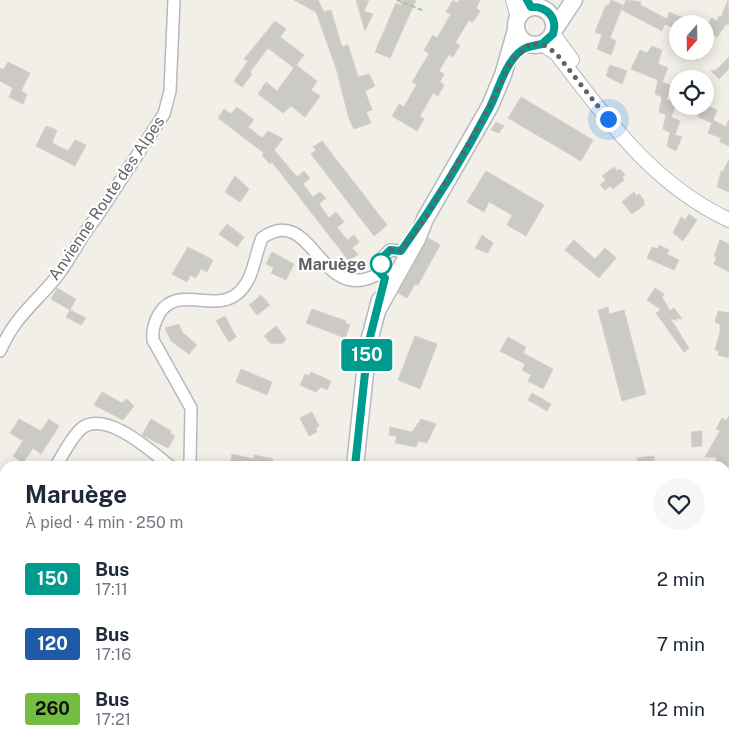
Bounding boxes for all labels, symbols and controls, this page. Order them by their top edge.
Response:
north arrow [669,15,714,60]
map controls [669,15,714,115]
button: locate [669,70,714,115]
your location [596,107,621,132]
street label: Anvienne Route des Alpes [44,113,168,284]
marker: Maruège [370,253,392,275]
place label: Maruège [298,255,366,274]
line badge: 150 [338,339,396,371]
text: 150 [351,344,383,365]
button: heart [653,478,705,530]
text: Maruège [25,480,127,508]
text: À pied · 4 min · 250 m [25,513,183,532]
text: Bus [95,558,129,580]
text: 150 [37,568,68,589]
text: 2 min [657,568,705,590]
text: 17:11 [95,580,128,599]
text: Bus [95,623,129,645]
text: 120 [37,633,68,654]
text: 7 min [657,633,705,655]
text: 17:16 [95,645,131,664]
text: Bus [95,688,129,710]
text: 260 [35,698,70,719]
text: 12 min [649,698,705,720]
text: 17:21 [95,710,131,729]

